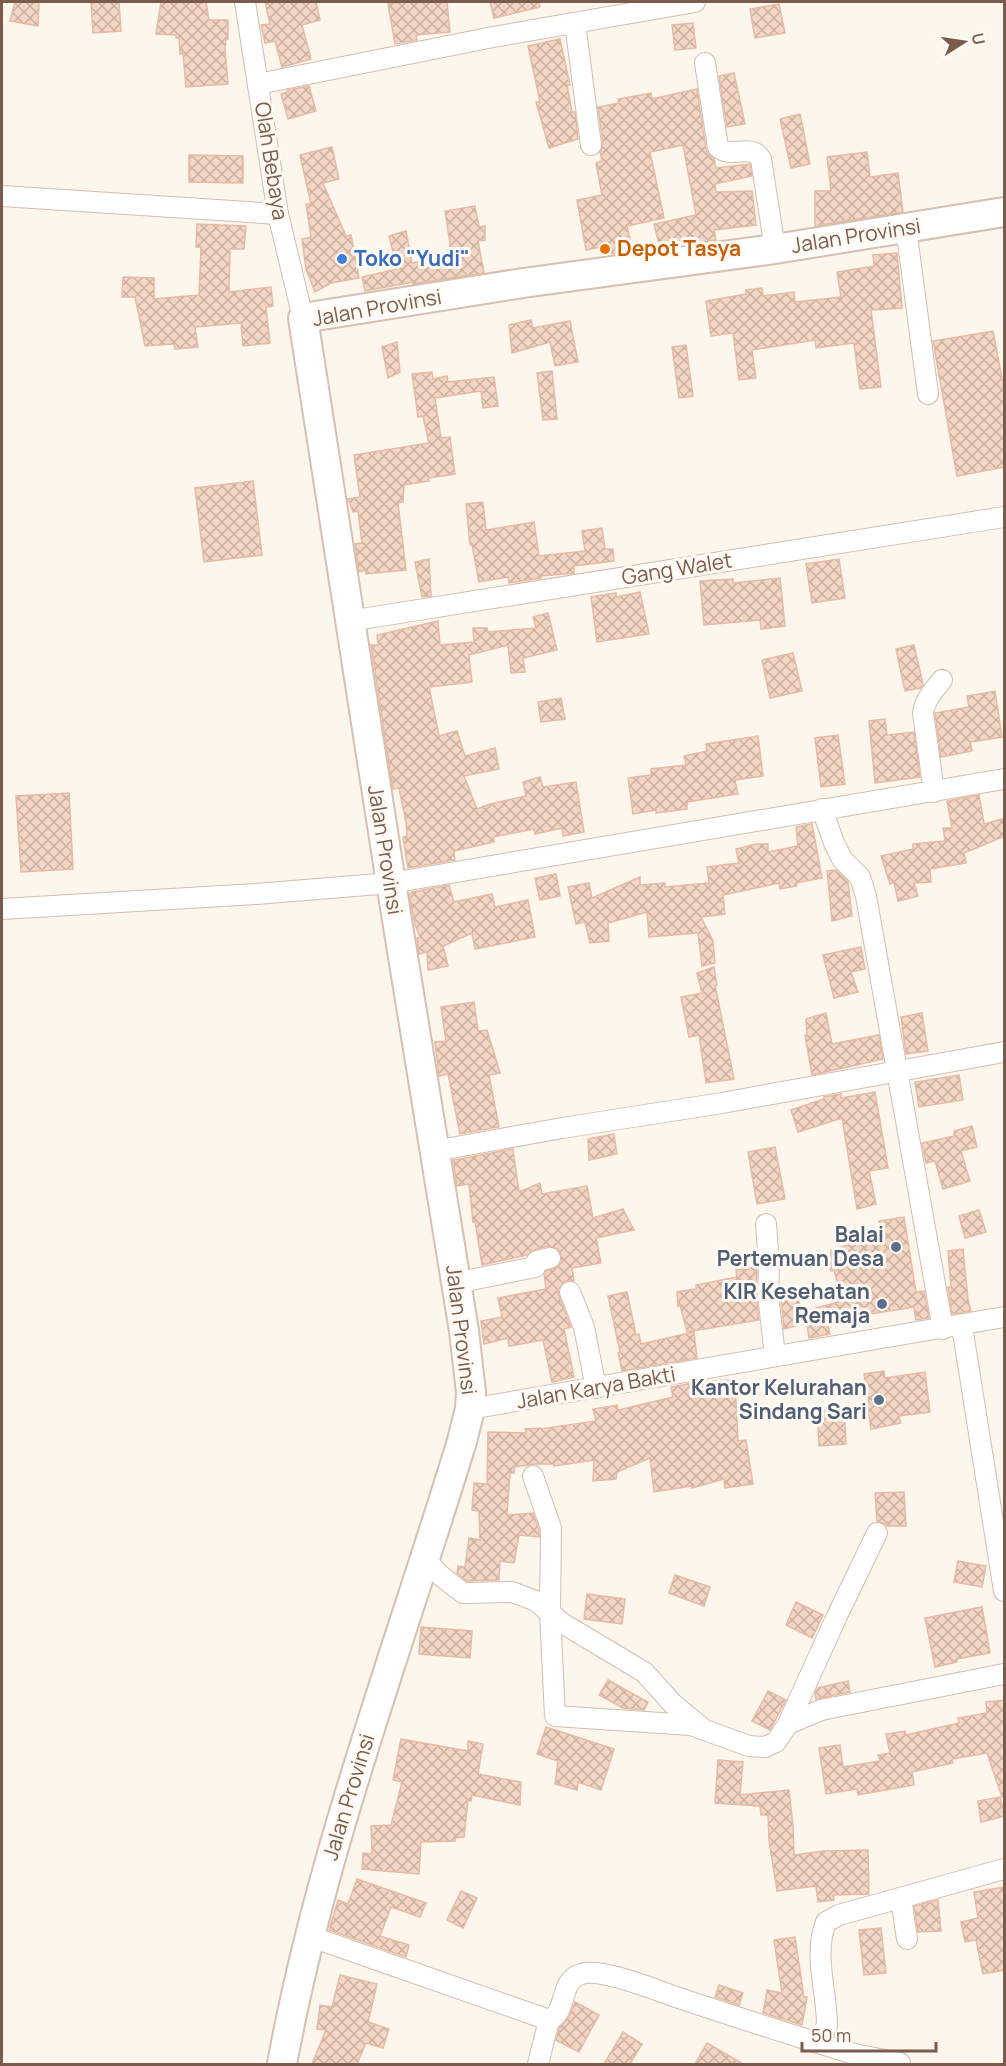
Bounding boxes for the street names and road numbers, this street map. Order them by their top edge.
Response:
street label: Olah Bebaya [249,100,295,222]
street label: Jalan Provinsi [789,211,923,259]
street label: Jalan Provinsi [310,282,444,332]
street label: Gang Walet [620,545,734,591]
street label: Jalan Provinsi [362,783,410,917]
street label: Jalan Provinsi [440,1263,484,1396]
street label: Jalan Karya Bakti [514,1359,678,1415]
street label: Jalan Provinsi [316,1730,381,1863]

